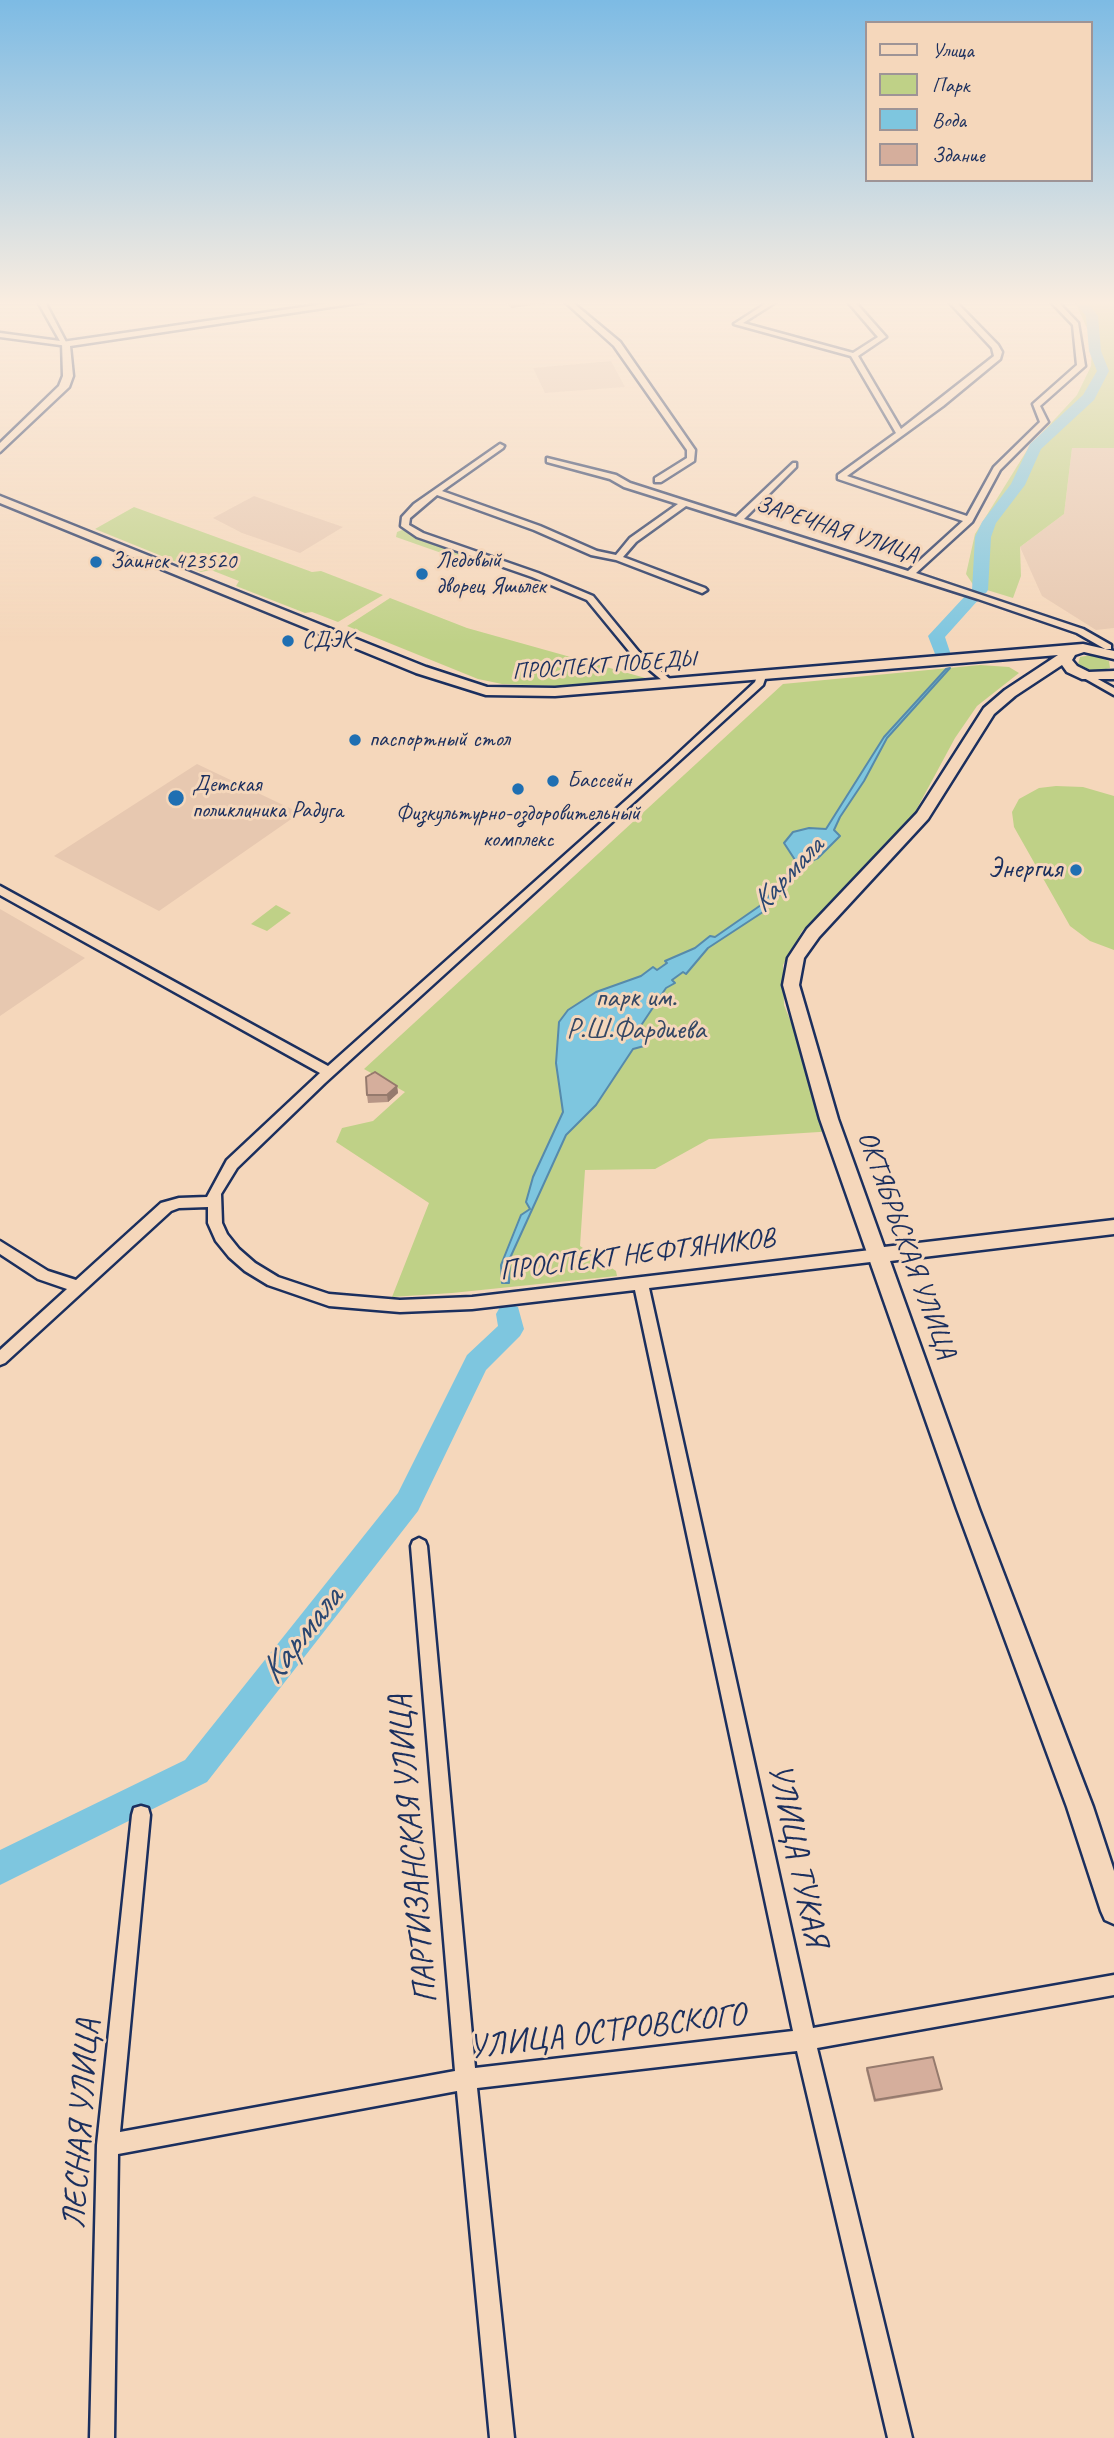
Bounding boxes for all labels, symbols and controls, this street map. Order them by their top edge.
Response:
legend [866,21,1093,182]
text: Улица [932,37,974,63]
text: Парк [932,72,969,98]
text: Вода [932,107,966,133]
text: Здание [932,142,985,168]
street label: ЗАРЕЧНАЯ УЛИЦА [752,491,922,569]
place label: Ледовый дворец Яшьлек [436,547,546,601]
place label: Заинск 423520 [110,548,236,576]
marker: Заинск 423520 [88,554,104,570]
marker: Ледовый дворец Яшьлек [414,566,430,582]
place label: СДЭК [302,627,352,655]
marker: СДЭК [280,633,296,649]
street label: ПРОСПЕКТ ПОБЕДЫ [511,646,697,686]
place label: паспортный стол [369,726,510,754]
marker: паспортный стол [347,732,363,748]
place label: Бассейн [567,767,632,795]
place label: Детская поликлиника Радуга [192,771,343,825]
marker: Бассейн [545,773,561,789]
marker: Физкультурно-оздоровительный комплекс [510,781,526,797]
marker: Детская поликлиника Радуга [166,788,186,808]
place label: Физкультурно-оздоровительный комплекс [396,800,640,854]
water label: Кармала [744,830,832,920]
place label: Энергия [988,853,1062,887]
marker: Энергия [1068,862,1084,878]
park label: парк им. Р.Ш.Фардиева [566,982,706,1048]
street label: ОКТЯБРЬСКАЯ УЛИЦА [849,1127,963,1363]
street label: ПРОСПЕКТ НЕФТЯНИКОВ [498,1221,776,1289]
water label: Кармала [250,1579,354,1693]
street label: ПАРТИЗАНСКАЯ УЛИЦА [381,1693,447,2005]
street label: УЛИЦА ТУКАЯ [758,1760,836,1950]
street label: УЛИЦА ОСТРОВСКОГО [466,1995,748,2069]
street label: ЛЕСНАЯ УЛИЦА [55,2018,109,2230]

